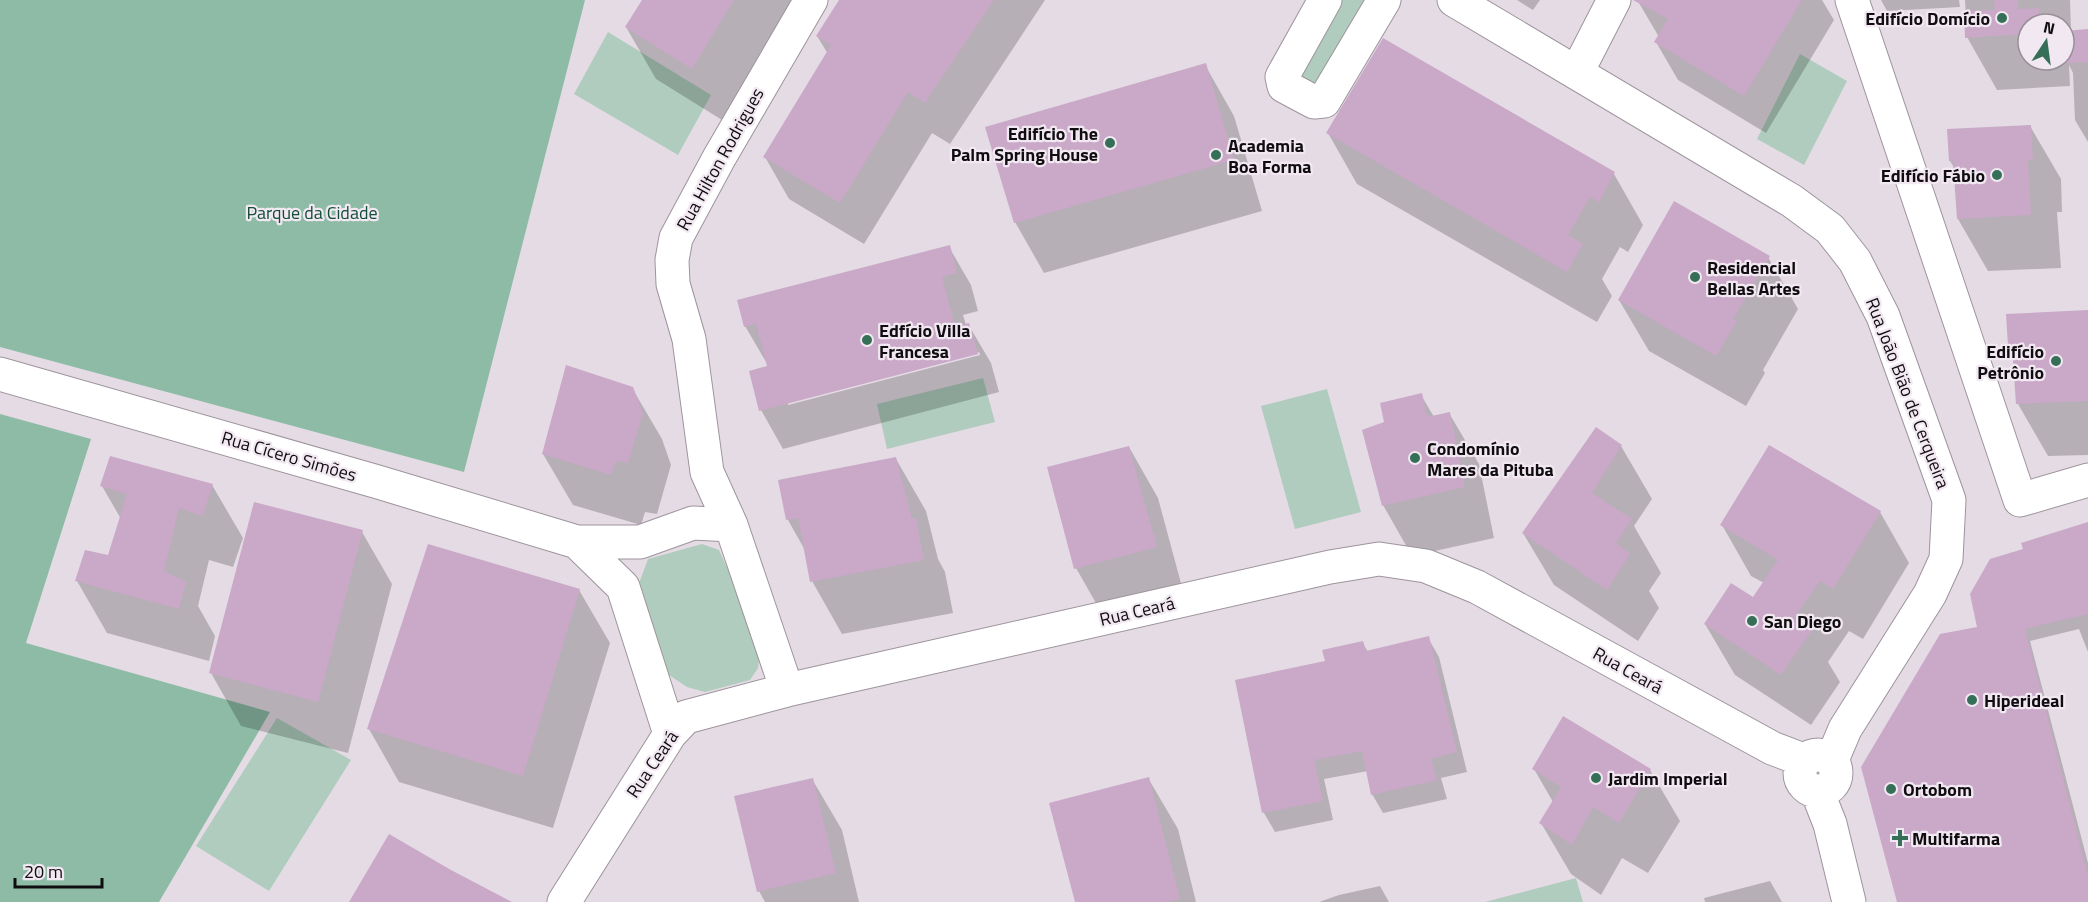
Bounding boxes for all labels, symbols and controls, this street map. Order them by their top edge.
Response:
place label: Edifício Domício [1865,5,1990,32]
marker: Edifício Domício [1995,11,2009,25]
north arrow [2016,12,2076,72]
text: N [2041,14,2057,40]
street label: Rua Hilton Rodrigues [669,83,771,235]
place label: Edifício The Palm Spring House [951,120,1098,168]
place label: Academia Boa Forma [1228,132,1312,180]
marker: Edifício The Palm Spring House [1103,136,1117,150]
marker: Academia Boa Forma [1209,148,1223,162]
place label: Edifício Fábio [1881,162,1985,189]
marker: Edifício Fábio [1990,168,2004,182]
park label: Parque da Cidade [246,199,378,226]
place label: Residencial Bellas Artes [1707,254,1800,302]
marker: Residencial Bellas Artes [1688,270,1702,284]
street label: Rua João Bião de Cerqueira [1859,294,1957,492]
place label: Edfício Villa Francesa [879,317,970,365]
marker: Edfício Villa Francesa [860,333,874,347]
place label: Edifício Petrônio [1977,338,2044,386]
marker: Edifício Petrônio [2049,354,2063,368]
street label: Rua Cícero Simões [218,424,360,488]
place label: Condomínio Mares da Pituba [1427,435,1554,483]
marker: Condomínio Mares da Pituba [1408,451,1422,465]
street label: Rua Ceará [1097,589,1177,633]
place label: San Diego [1764,608,1841,635]
marker: San Diego [1745,614,1759,628]
street label: Rua Ceará [1588,640,1668,700]
place label: Hiperideal [1984,687,2064,714]
marker: Hiperideal [1965,693,1979,707]
street label: Rua Ceará [619,725,685,803]
place label: Jardim Imperial [1608,765,1728,792]
marker: Jardim Imperial [1589,771,1603,785]
place label: Ortobom [1903,776,1972,803]
marker: Ortobom [1884,782,1898,796]
place label: Multifarma [1912,825,2000,852]
marker: Multifarma [1893,831,1907,845]
scale bar [15,851,102,889]
text: 20 m [24,858,63,885]

